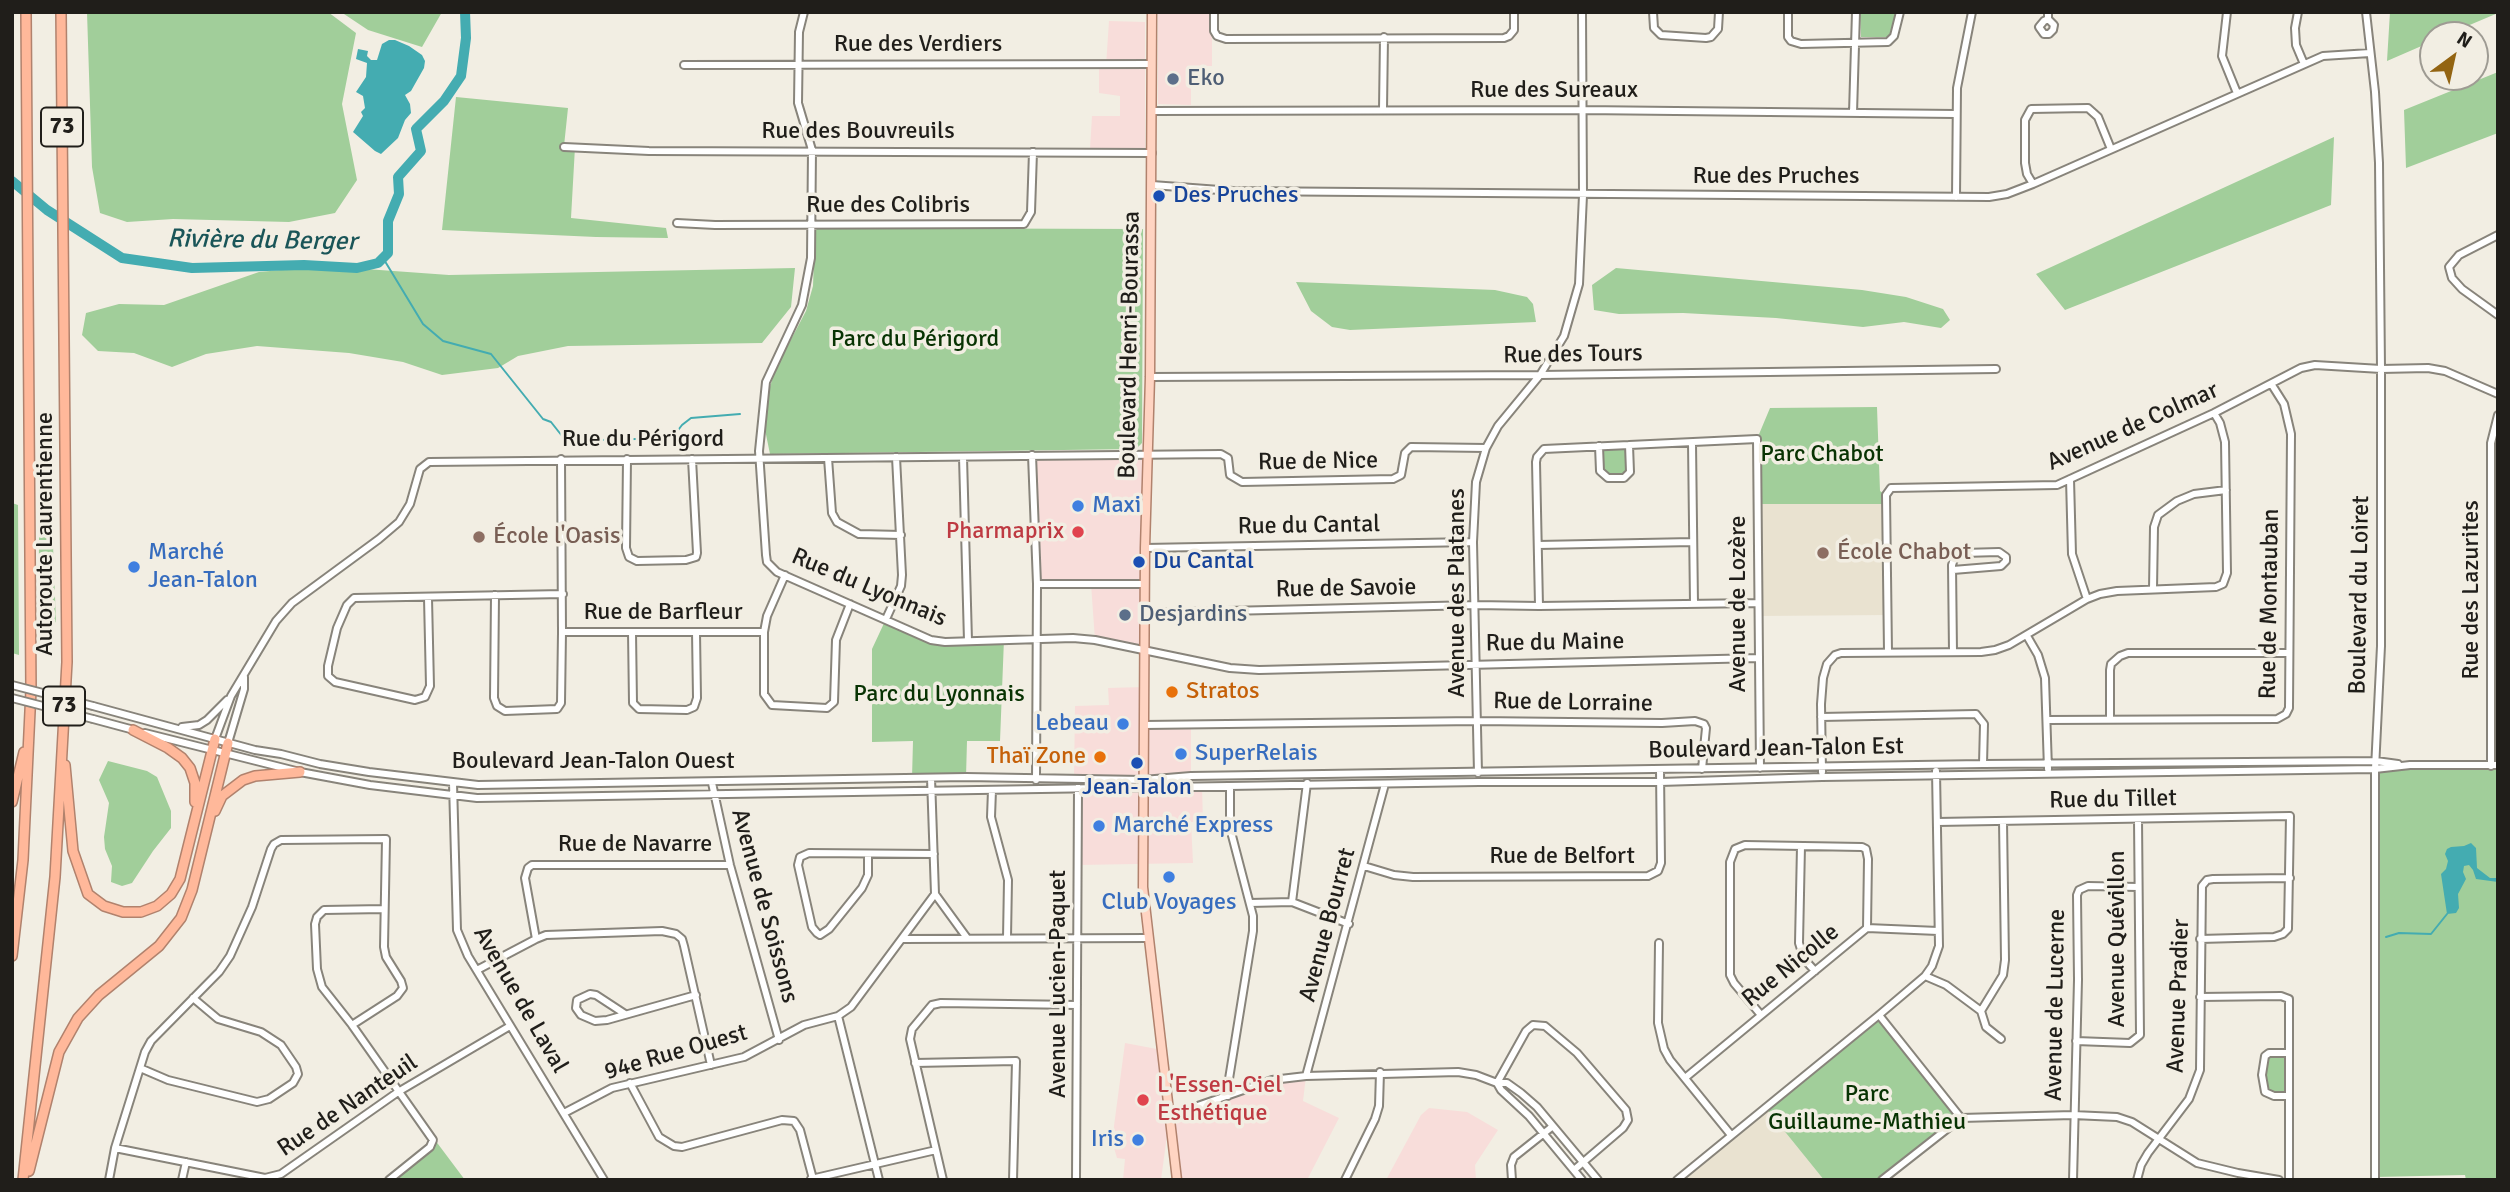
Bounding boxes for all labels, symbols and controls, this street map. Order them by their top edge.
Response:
north arrow [2419,21,2489,91]
text: N [2452,26,2476,54]
street label: Rue des Verdiers [834,31,1002,59]
place label: Eko [1187,65,1225,93]
marker: Eko [1165,71,1181,87]
street label: Rue des Sureaux [1470,77,1638,105]
road number: 73 [41,108,83,146]
street label: Rue des Bouvreuils [761,118,955,146]
street label: Rue des Pruches [1693,163,1859,191]
place label: Des Pruches [1173,182,1298,210]
marker: Des Pruches [1151,188,1167,204]
street label: Rue des Colibris [806,192,970,220]
street label: Boulevard Henri-Bourassa [1113,211,1147,479]
water label: Rivière du Berger [167,224,357,258]
park label: Parc du Périgord [831,326,999,354]
street label: Rue des Tours [1503,339,1643,371]
street label: Avenue de Colmar [2043,376,2223,478]
street label: Autoroute Laurentienne [32,412,60,656]
street label: Rue du Périgord [562,426,724,454]
park label: Parc Chabot [1760,441,1884,469]
street label: Rue de Nice [1258,447,1378,477]
street label: Avenue des Platanes [1444,488,1472,698]
place label: Maxi [1092,492,1141,520]
street label: Boulevard du Loiret [2344,495,2376,695]
marker: Maxi [1070,498,1086,514]
street label: Rue des Lazurites [2458,500,2486,680]
street label: Rue de Montauban [2254,508,2286,700]
street label: Rue du Cantal [1237,510,1381,542]
street label: Avenue de Lozère [1725,515,1753,693]
place label: Pharmaprix [946,518,1064,546]
place label: École l'Oasis [493,523,621,551]
marker: Pharmaprix [1070,524,1086,540]
marker: École l'Oasis [471,529,487,545]
place label: Marché Jean-Talon [148,539,258,595]
place label: École Chabot [1837,539,1971,567]
street label: Rue du Lyonnais [787,542,951,634]
marker: École Chabot [1815,545,1831,561]
place label: Du Cantal [1153,548,1254,576]
marker: Du Cantal [1131,554,1147,570]
marker: Marché Jean-Talon [126,559,142,575]
street label: Rue de Savoie [1275,573,1417,605]
street label: Rue de Barfleur [583,599,743,627]
place label: Desjardins [1139,601,1247,629]
marker: Desjardins [1117,607,1133,623]
street label: Rue du Maine [1485,627,1625,659]
place label: Stratos [1186,678,1259,706]
park label: Parc du Lyonnais [853,681,1025,709]
marker: Stratos [1164,684,1180,700]
road number: 73 [43,686,85,726]
street label: Rue de Lorraine [1493,687,1653,719]
place label: Lebeau [1035,710,1109,738]
marker: Lebeau [1115,716,1131,732]
street label: Boulevard Jean-Talon Est [1648,732,1904,766]
place label: SuperRelais [1195,740,1317,768]
place label: Thaï Zone [987,743,1086,771]
marker: SuperRelais [1173,746,1189,762]
street label: Boulevard Jean-Talon Ouest [451,748,735,776]
marker: Thaï Zone [1092,749,1108,765]
marker: Jean-Talon [1129,755,1145,771]
place label: Jean-Talon [1082,774,1192,802]
street label: Rue du Tillet [2049,784,2177,816]
street label: Avenue de Soissons [724,806,804,1006]
place label: Marché Express [1113,812,1273,840]
marker: Marché Express [1091,818,1107,834]
street label: Rue de Navarre [558,831,712,859]
street label: Rue de Belfort [1489,843,1635,871]
street label: Avenue Bourret [1294,845,1362,1005]
street label: Avenue Quévillon [2104,850,2132,1028]
marker: Club Voyages [1161,869,1177,885]
street label: Avenue Lucien-Paquet [1045,870,1073,1098]
place label: Club Voyages [1101,889,1237,917]
street label: Avenue de Lucerne [2040,909,2072,1101]
street label: Rue Nicolle [1737,918,1845,1014]
street label: Avenue Pradier [2162,918,2196,1074]
street label: Avenue de Laval [466,922,574,1078]
street label: 94e Rue Ouest [601,1019,751,1087]
street label: Rue de Nanteuil [273,1049,423,1163]
place label: L'Essen-Ciel Esthétique [1157,1072,1282,1128]
park label: Parc Guillaume-Mathieu [1768,1081,1966,1137]
marker: L'Essen-Ciel Esthétique [1135,1092,1151,1108]
place label: Iris [1091,1126,1124,1154]
marker: Iris [1130,1132,1146,1148]

